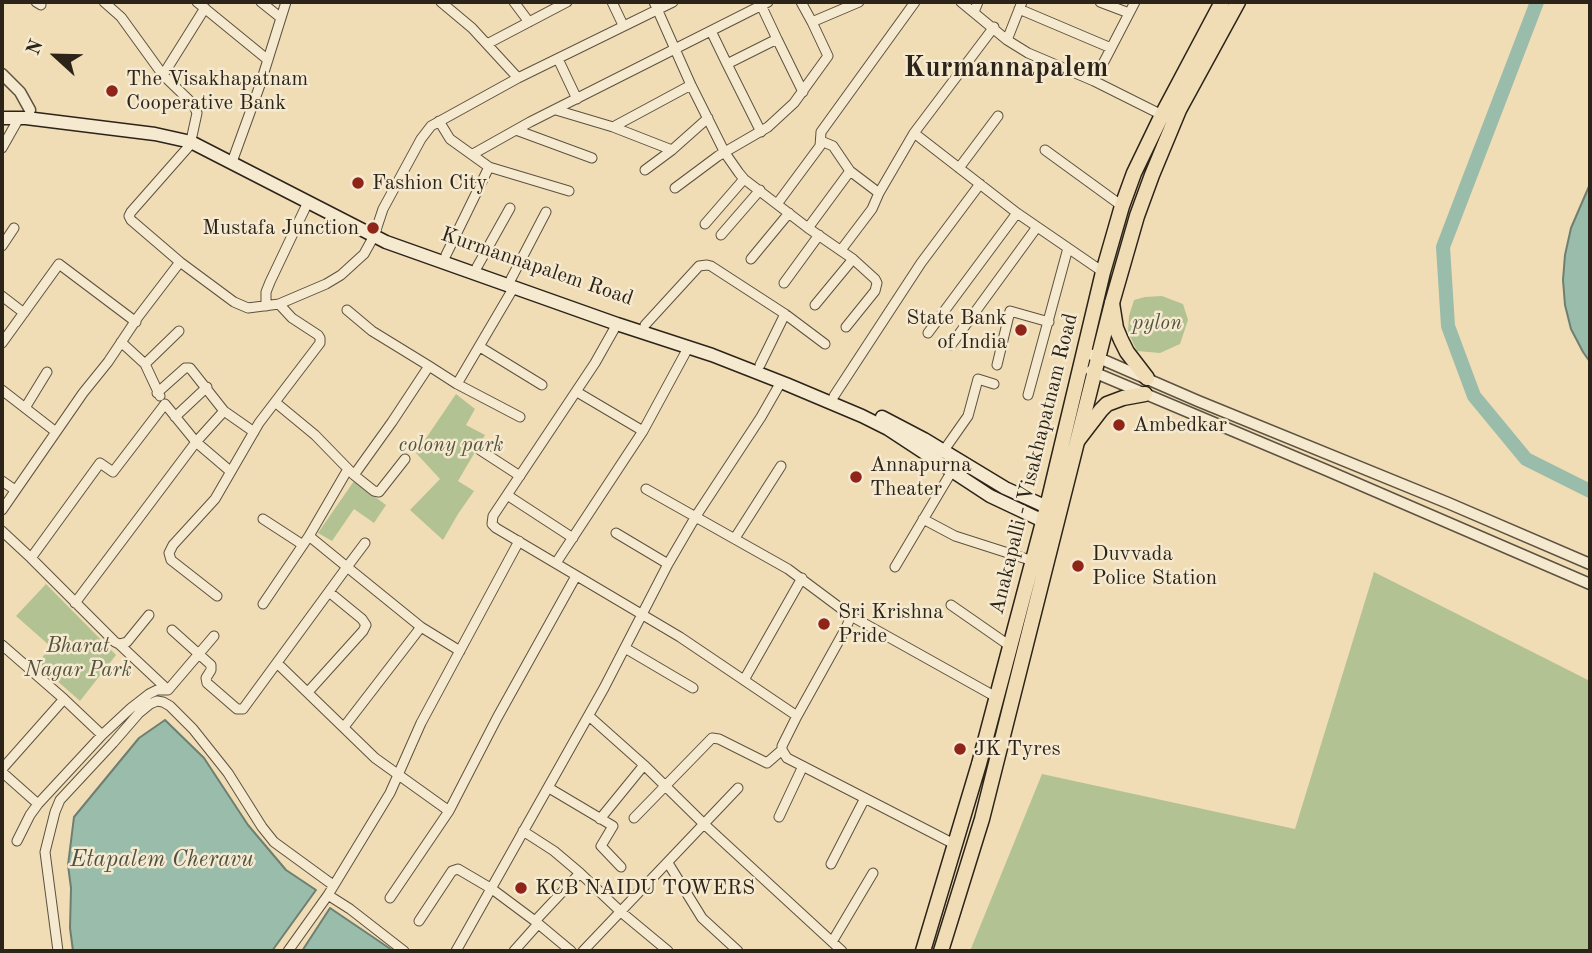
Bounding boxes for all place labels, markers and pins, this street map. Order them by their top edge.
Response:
place label: The Visakhapatnam Cooperative Bank [126,66,308,116]
marker: The Visakhapatnam Cooperative Bank [104,83,120,99]
place label: Fashion City [372,170,487,196]
marker: Fashion City [350,175,366,191]
place label: Mustafa Junction [202,215,359,241]
marker: Mustafa Junction [365,220,381,236]
place label: State Bank of India [906,305,1007,355]
marker: State Bank of India [1013,322,1029,338]
place label: Ambedkar [1133,412,1227,438]
marker: Ambedkar [1111,417,1127,433]
place label: Annapurna Theater [870,452,972,502]
marker: Annapurna Theater [848,469,864,485]
place label: Duvvada Police Station [1092,541,1217,591]
marker: Duvvada Police Station [1070,558,1086,574]
place label: Sri Krishna Pride [838,599,944,649]
marker: Sri Krishna Pride [816,616,832,632]
place label: JK Tyres [974,736,1061,762]
marker: JK Tyres [952,741,968,757]
place label: KCB NAIDU TOWERS [535,875,755,901]
marker: KCB NAIDU TOWERS [513,880,529,896]

